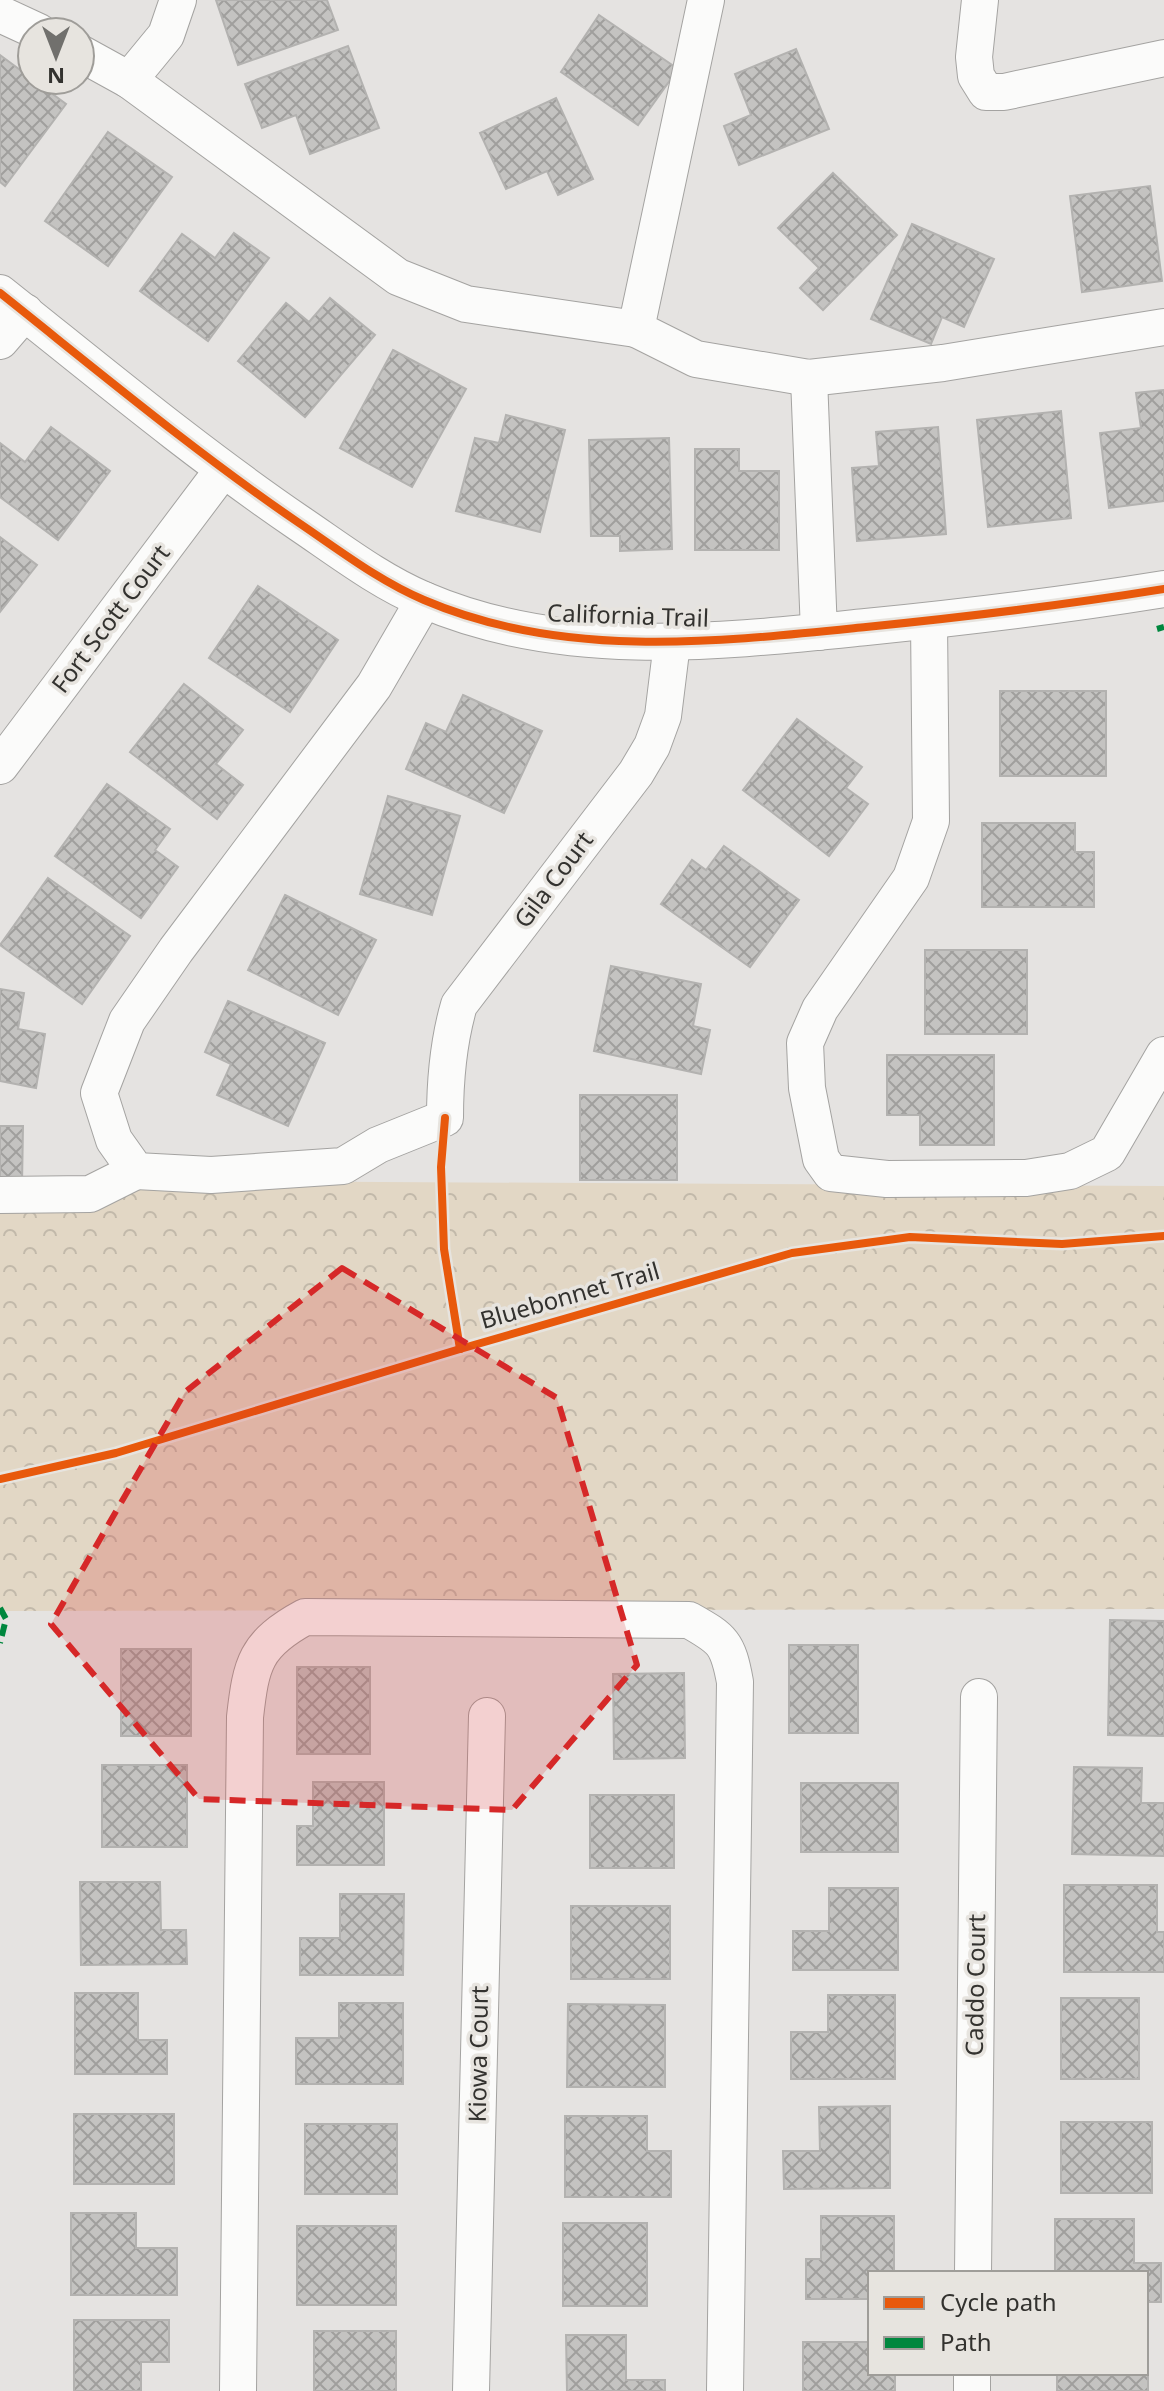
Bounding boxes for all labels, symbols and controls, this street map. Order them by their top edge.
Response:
north arrow [16,16,96,96]
text: N [47,62,65,92]
street label: Fort Scott Court [43,537,177,699]
street label: California Trail [547,595,710,634]
street label: Gila Court [506,824,600,934]
street label: Bluebonnet Trail [476,1253,663,1336]
street label: Caddo Court [957,1913,992,2056]
street label: Kiowa Court [460,1985,495,2123]
legend [868,2271,1148,2375]
text: Cycle path [940,2285,1057,2318]
text: Path [940,2325,991,2358]

